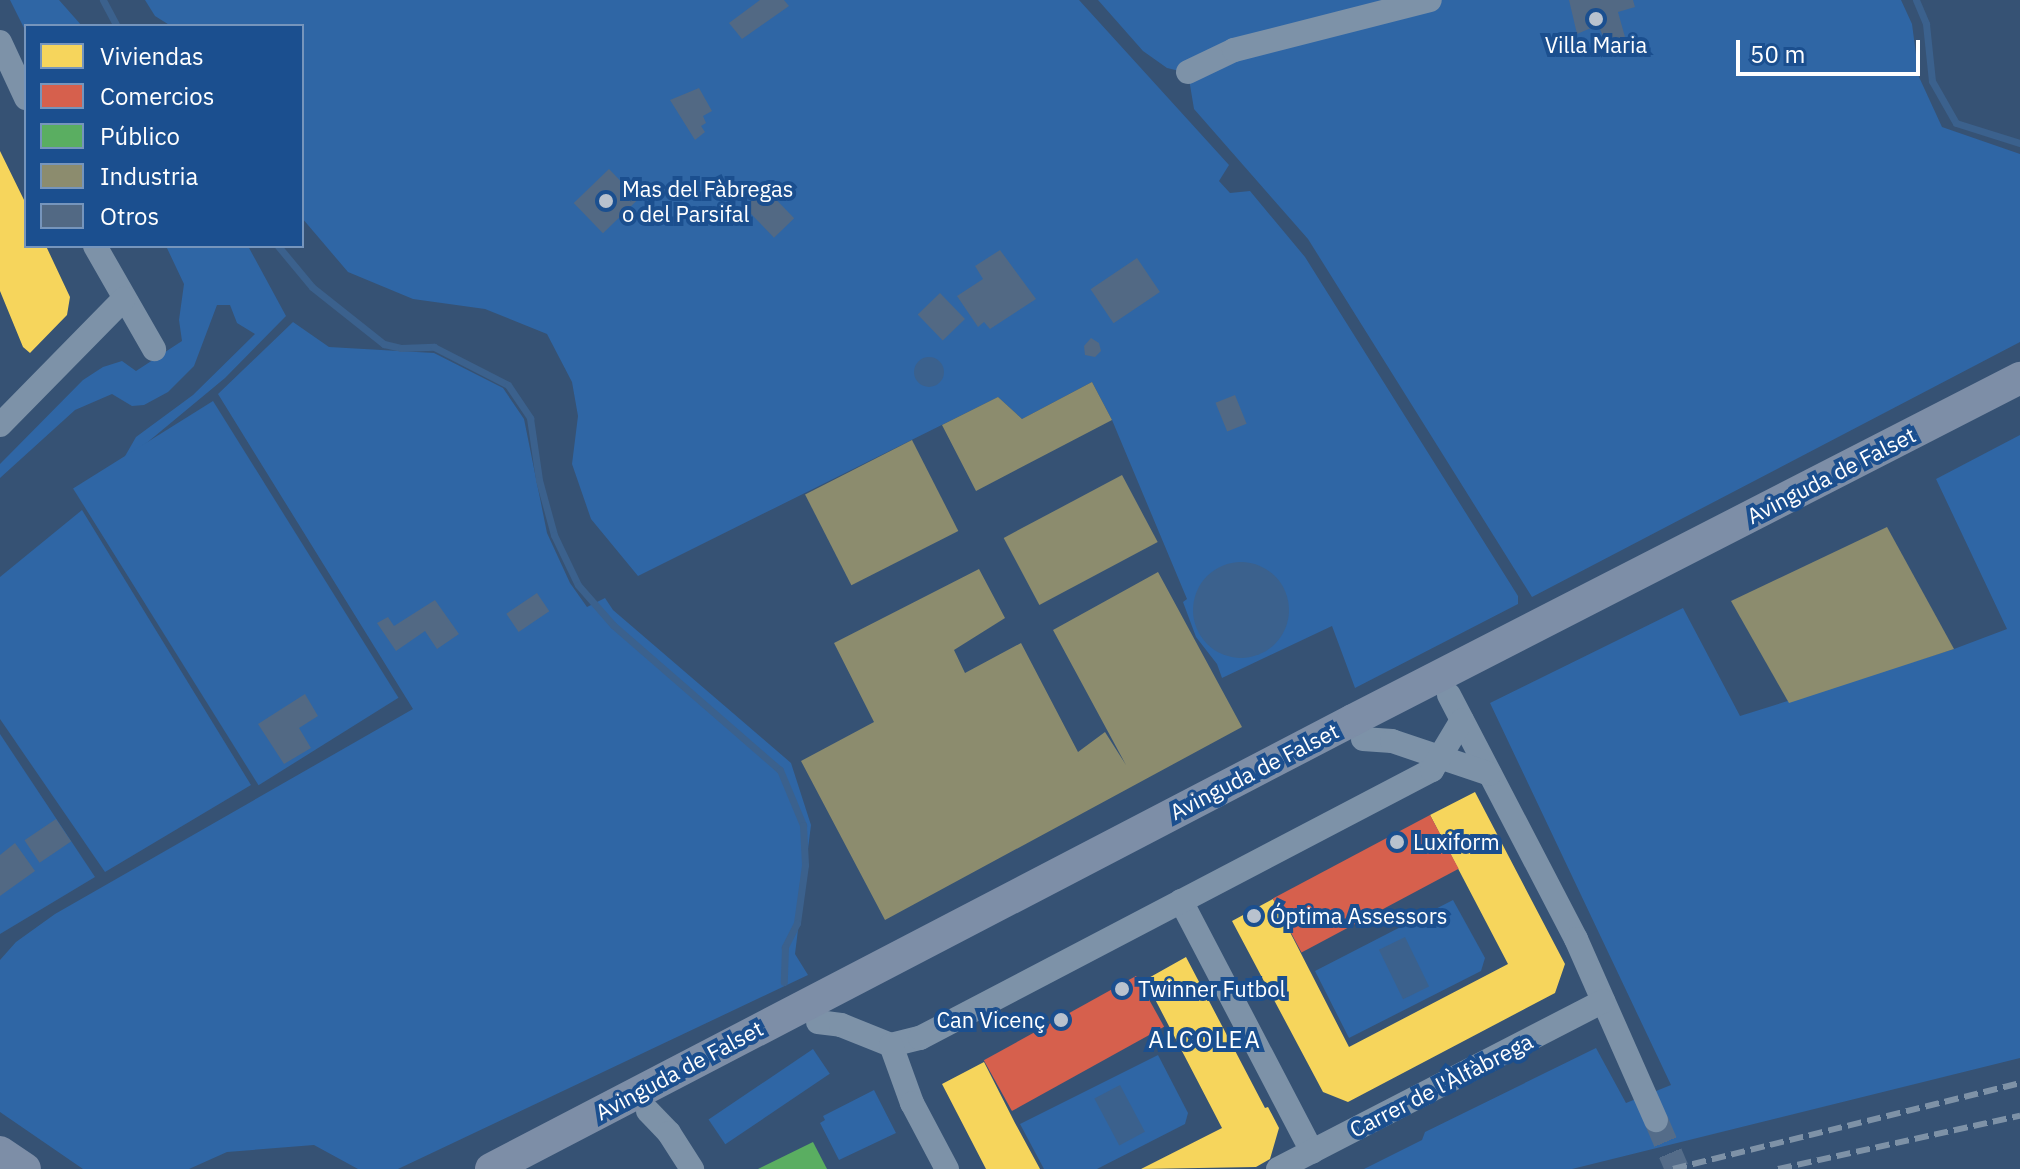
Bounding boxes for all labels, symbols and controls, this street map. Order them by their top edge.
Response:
marker: Villa Maria [1587,10,1605,28]
legend [24,24,304,248]
scale bar [1740,24,1924,74]
place label: Villa Maria [1545,32,1647,58]
text: 50 m [1750,38,1805,70]
text: Viviendas [100,40,204,72]
text: Comercios [100,80,214,112]
text: Público [100,120,180,152]
text: Industria [100,160,198,192]
place label: Mas del Fàbregas o del Parsifal [622,175,794,226]
marker: Mas del Fàbregas o del Parsifal [597,192,615,210]
text: Otros [100,200,159,232]
street label: Avinguda de Falset [1742,421,1920,529]
street label: Avinguda de Falset [1165,717,1343,825]
place label: Luxiform [1413,829,1500,855]
marker: Luxiform [1388,833,1406,851]
place label: Óptima Assessors [1270,903,1447,929]
marker: Óptima Assessors [1245,907,1263,925]
place label: Twinner Futbol [1138,976,1285,1002]
marker: Twinner Futbol [1113,980,1131,998]
place label: Can Vicenç [936,1007,1045,1033]
marker: Can Vicenç [1052,1011,1070,1029]
street label: Avinguda de Falset [591,1015,767,1125]
district label: ALCOLEA [1148,1026,1262,1054]
street label: Carrer de l'Àlfàbrega [1345,1027,1537,1143]

